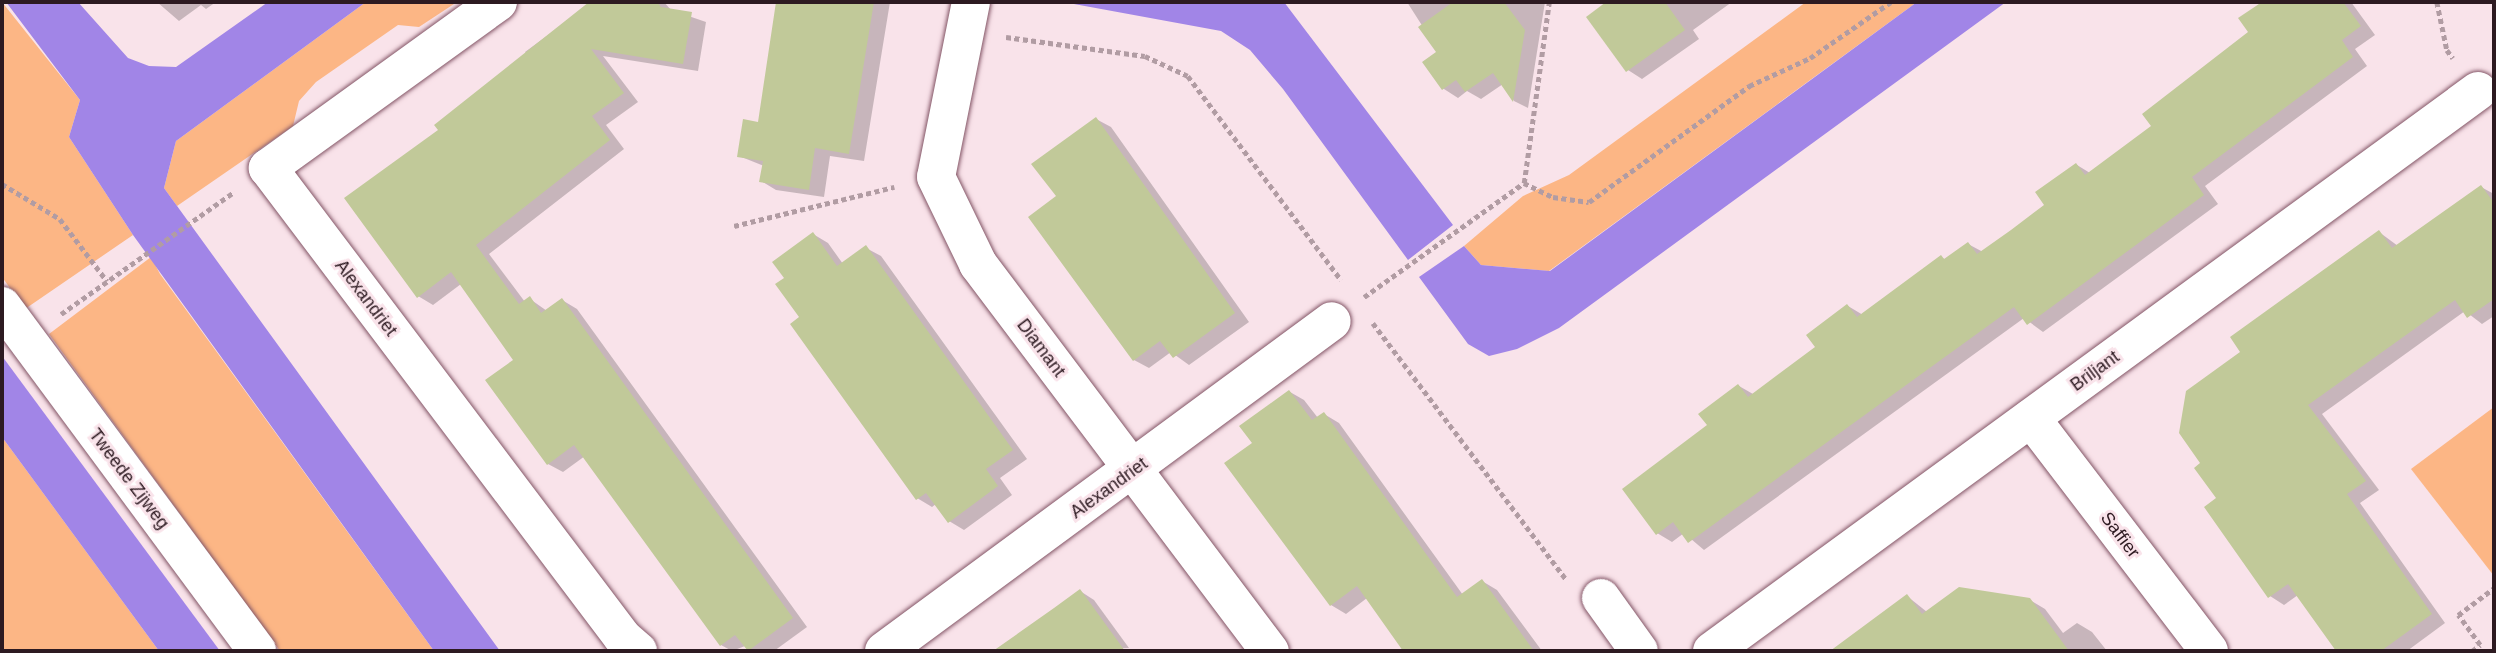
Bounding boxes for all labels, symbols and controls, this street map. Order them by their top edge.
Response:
street label: Alexandriet [330,256,402,340]
street label: Diamant [1012,315,1070,381]
street label: Briljant [2066,346,2124,396]
street label: Tweede Zijweg [84,425,174,533]
street label: Alexandriet [1066,453,1152,523]
street label: Saffier [2096,508,2144,562]

